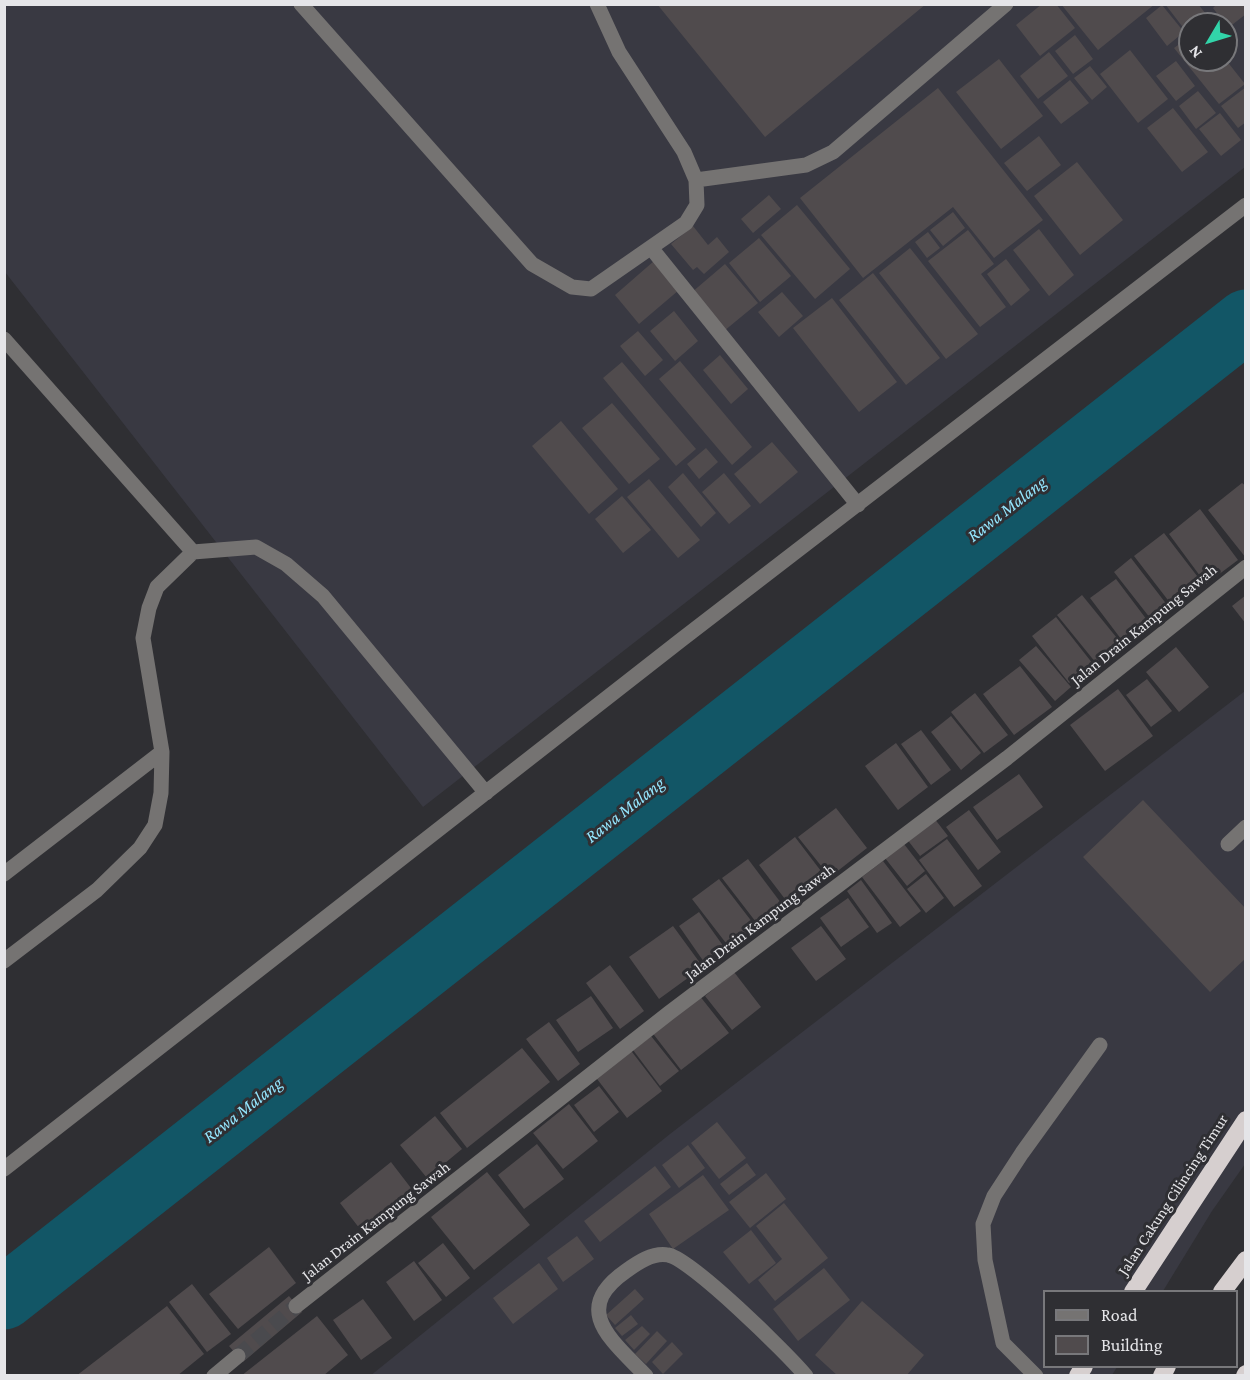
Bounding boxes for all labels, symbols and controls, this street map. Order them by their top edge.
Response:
north arrow [1178,12,1238,72]
text: N [1185,43,1205,62]
water label: Rawa Malang [963,471,1051,547]
street label: Jalan Drain Kampung Sawah [1067,560,1221,690]
water label: Rawa Malang [581,772,669,848]
street label: Jalan Drain Kampung Sawah [681,859,839,985]
water label: Rawa Malang [199,1072,287,1148]
street label: Jalan Cakung Cilincing Timur [1114,1111,1232,1279]
street label: Jalan Drain Kampung Sawah [298,1157,454,1285]
legend [1043,1290,1238,1368]
text: Road [1101,1305,1138,1325]
text: Building [1101,1335,1162,1355]

